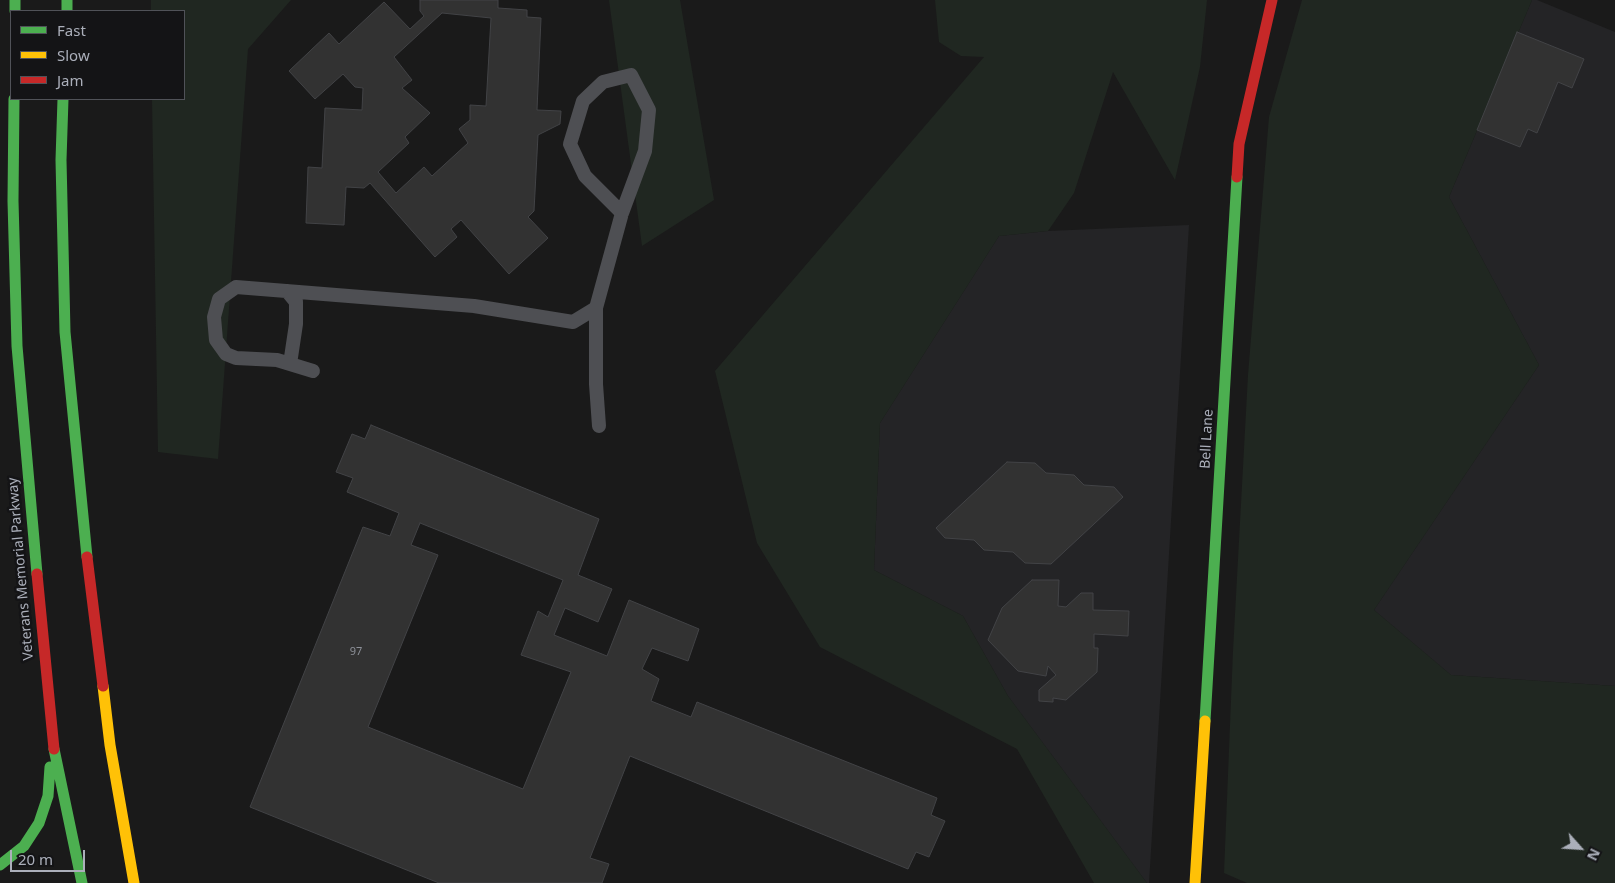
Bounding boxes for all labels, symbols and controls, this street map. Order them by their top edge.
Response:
legend [10,10,185,100]
text: Fast [57,20,86,40]
text: Slow [57,45,90,65]
text: Jam [57,70,84,90]
street label: Bell Lane [1197,409,1217,469]
street label: Veterans Memorial Parkway [5,477,37,661]
house number: 97 [350,645,362,659]
north arrow [1555,823,1605,873]
scale bar [12,840,88,872]
text: N [1583,846,1605,864]
text: 20 m [18,849,53,869]

